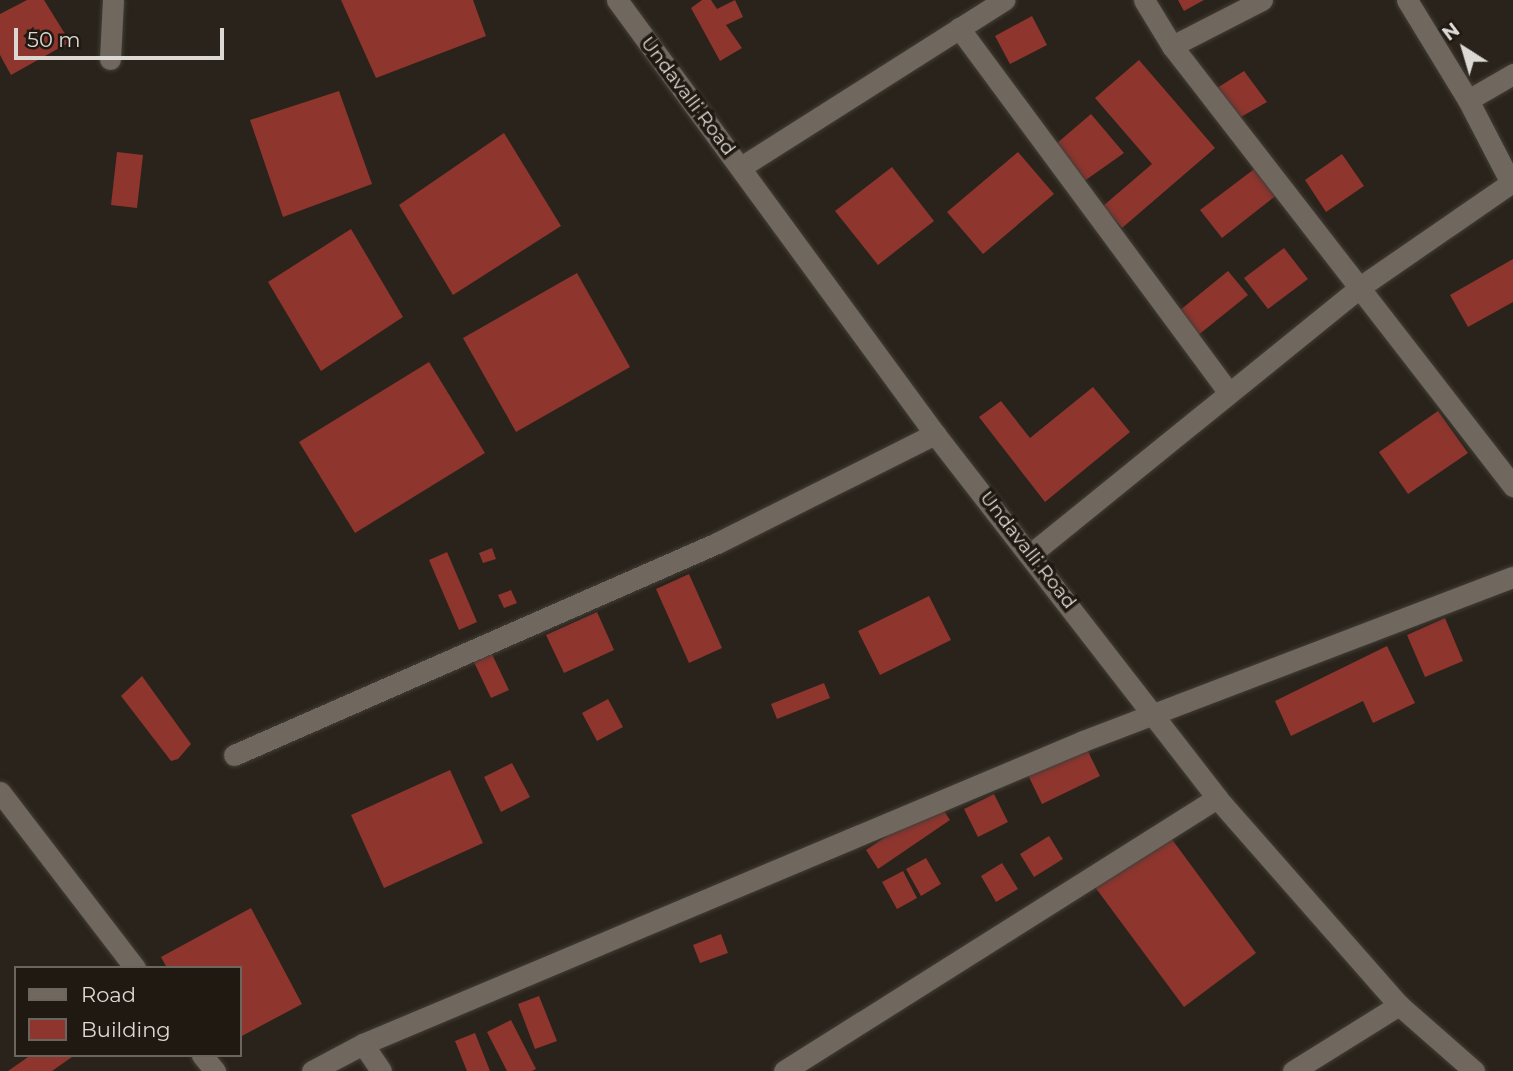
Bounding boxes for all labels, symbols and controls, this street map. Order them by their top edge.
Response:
scale bar [18,14,228,58]
north arrow [1429,14,1499,84]
text: N [1438,18,1464,46]
text: 50 m [27,27,81,52]
street label: Undavalli Road [636,32,740,160]
street label: Undavalli Road [975,487,1081,613]
legend [14,966,242,1057]
text: Road [81,982,136,1007]
text: Building [81,1017,171,1042]

